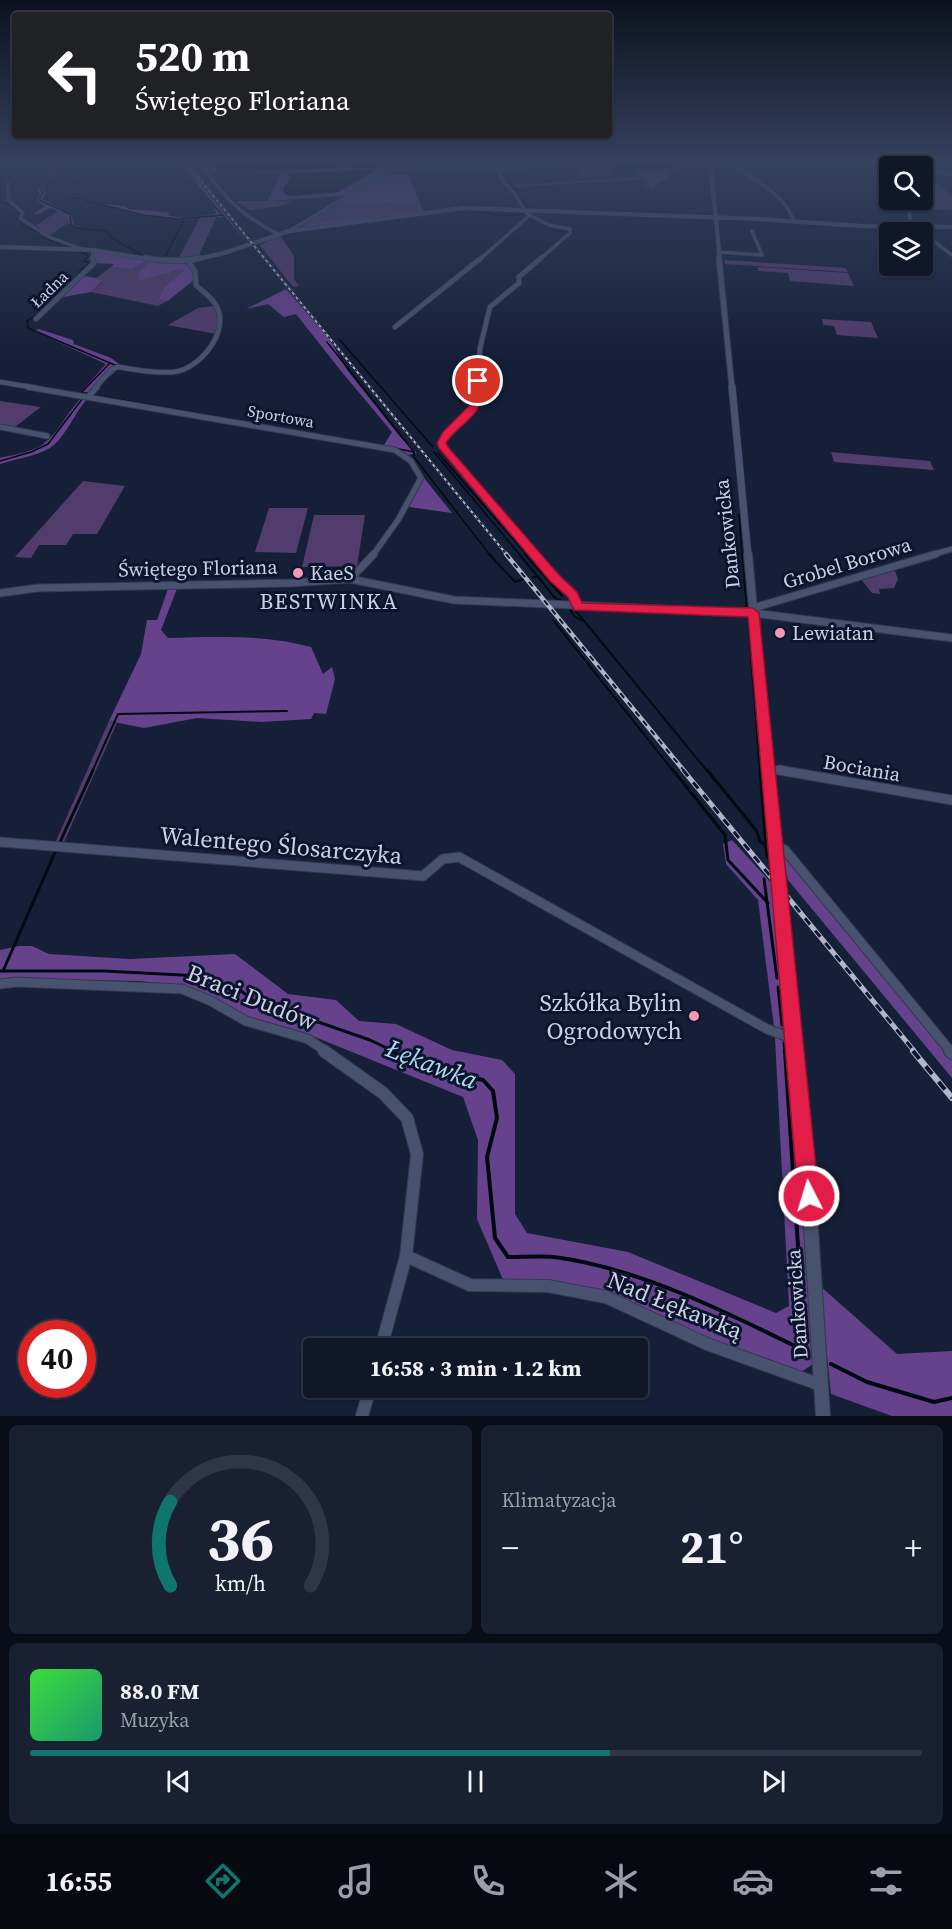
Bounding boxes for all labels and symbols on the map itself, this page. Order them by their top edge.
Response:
street label: Ładna [25,265,73,312]
pin [452,355,503,406]
street label: Sportowa [246,399,317,433]
street label: Dankowicka [707,477,747,590]
street label: Grobel Borowa [779,530,915,596]
street label: Świętego Floriana [118,553,279,583]
place label: KaeS [310,559,354,587]
marker: KaeS [291,566,305,580]
district label: BESTWINKA [259,586,399,616]
place label: Lewiatan [792,619,874,647]
marker: Lewiatan [773,626,787,640]
street label: Bociania [821,747,903,789]
street label: Walentego Ślosarczyka [158,818,404,872]
street label: Braci Dudów [182,956,323,1038]
place label: Szkółka Bylin Ogrodowych [540,986,682,1047]
marker: Szkółka Bylin Ogrodowych [687,1009,701,1023]
water label: Łękawka [380,1030,483,1098]
position arrow [777,1164,841,1228]
street label: Dankowicka [779,1247,815,1360]
street label: Nad Łękawką [602,1263,748,1347]
speed limit sign: 40 [18,1320,96,1398]

